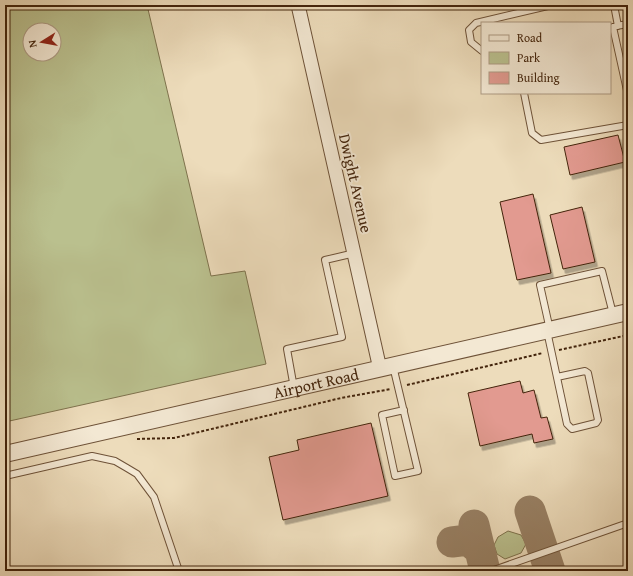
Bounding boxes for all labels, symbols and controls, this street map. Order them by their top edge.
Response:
north arrow [22,22,62,62]
legend [481,22,611,94]
text: Road [517,29,543,46]
text: N [24,38,41,49]
text: Park [517,49,541,66]
text: Building [517,69,560,86]
street label: Dwight Avenue [333,131,379,235]
street label: Airport Road [271,362,361,404]

